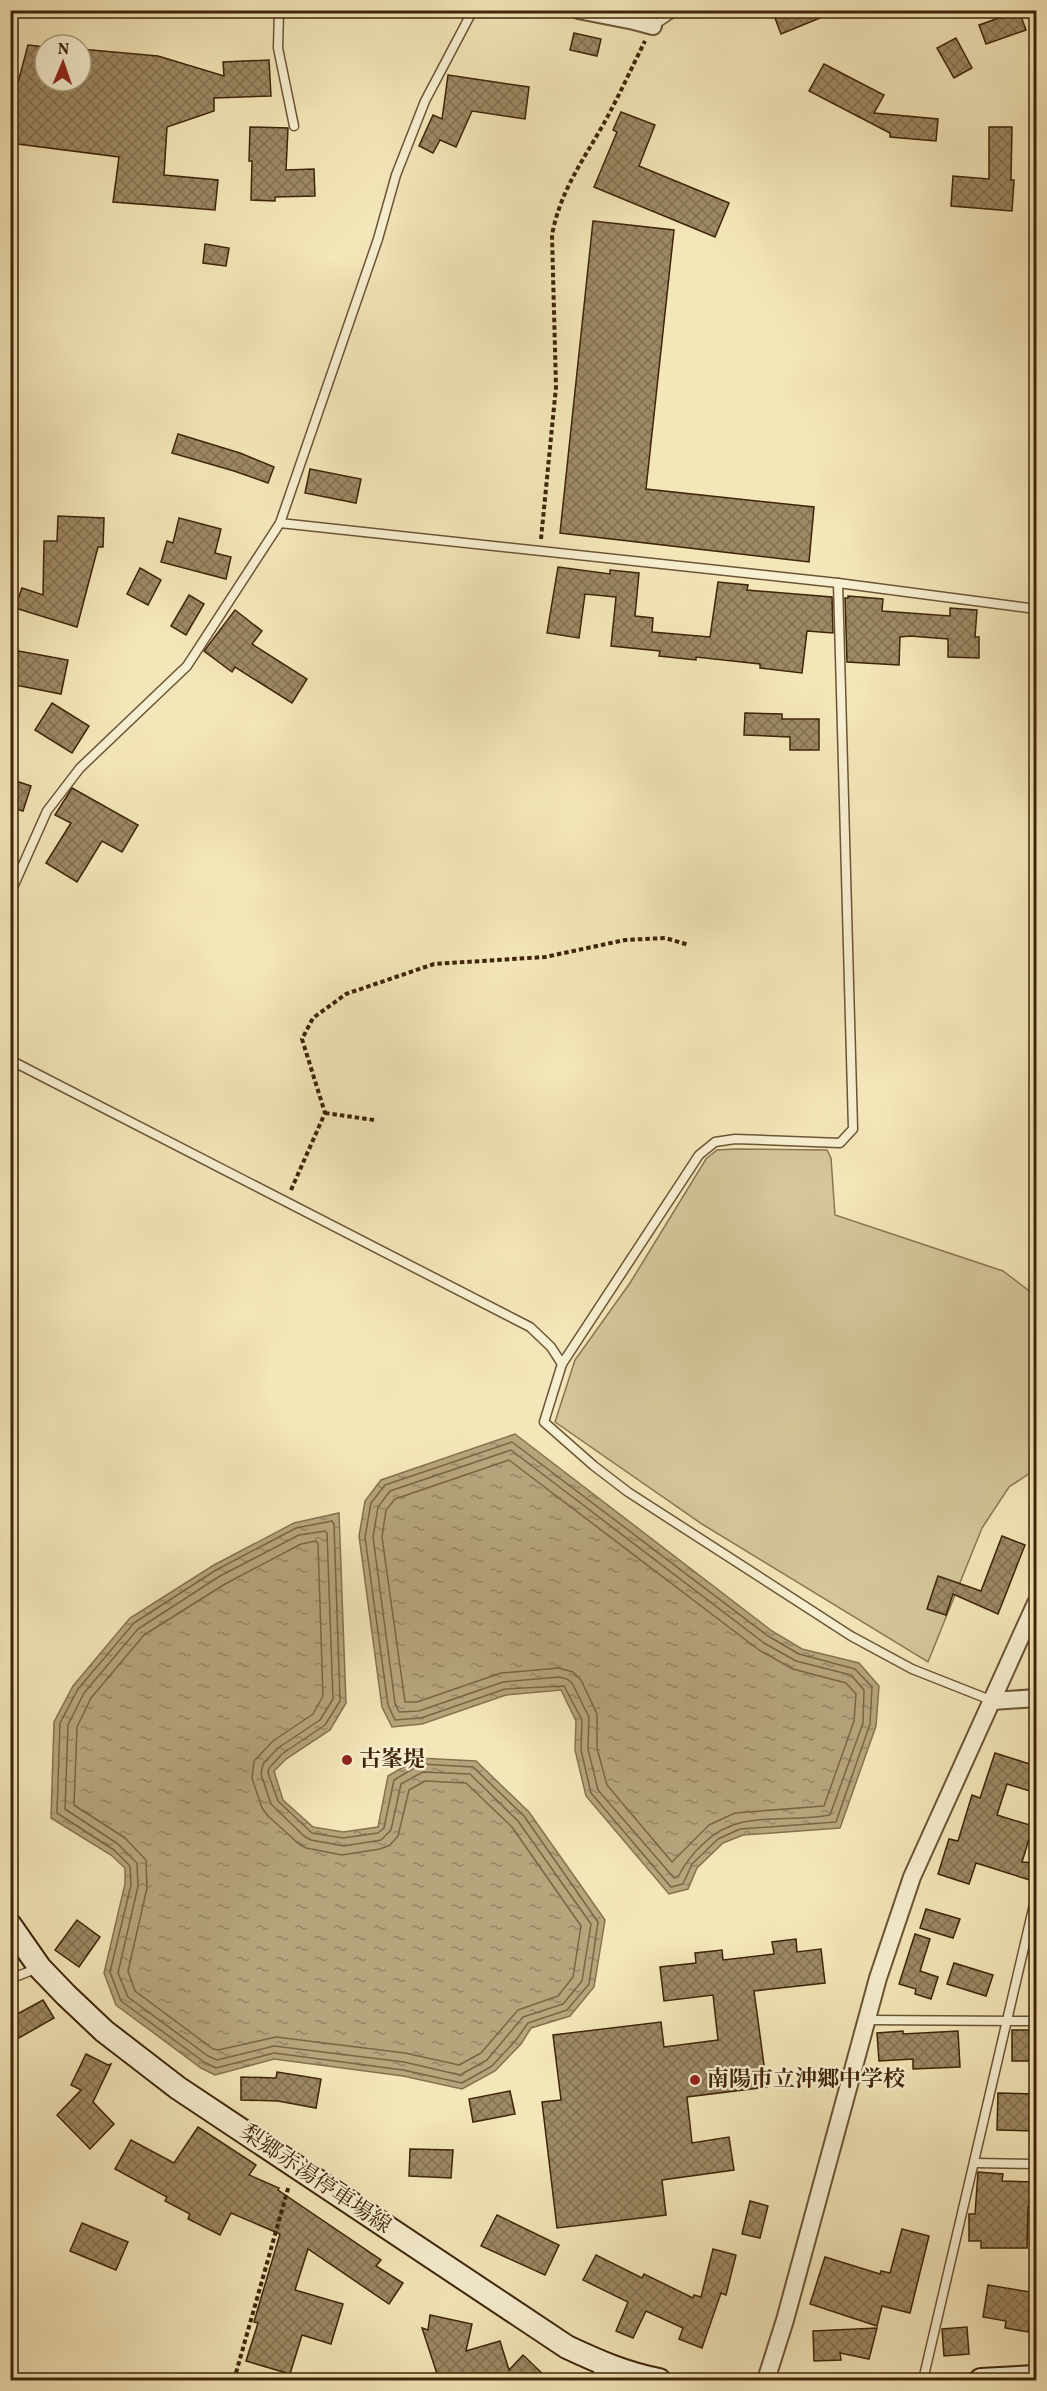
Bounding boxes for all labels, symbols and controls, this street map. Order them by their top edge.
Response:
north arrow [33,33,93,93]
text: N [57,39,70,61]
place label: 古峯堤 [359,1745,425,1776]
marker: 古峯堤 [340,1753,354,1767]
place label: 南陽市立沖郷中学校 [707,2065,905,2096]
marker: 南陽市立沖郷中学校 [688,2073,702,2087]
street label: 梨郷赤湯停車場線 [233,2118,397,2242]

